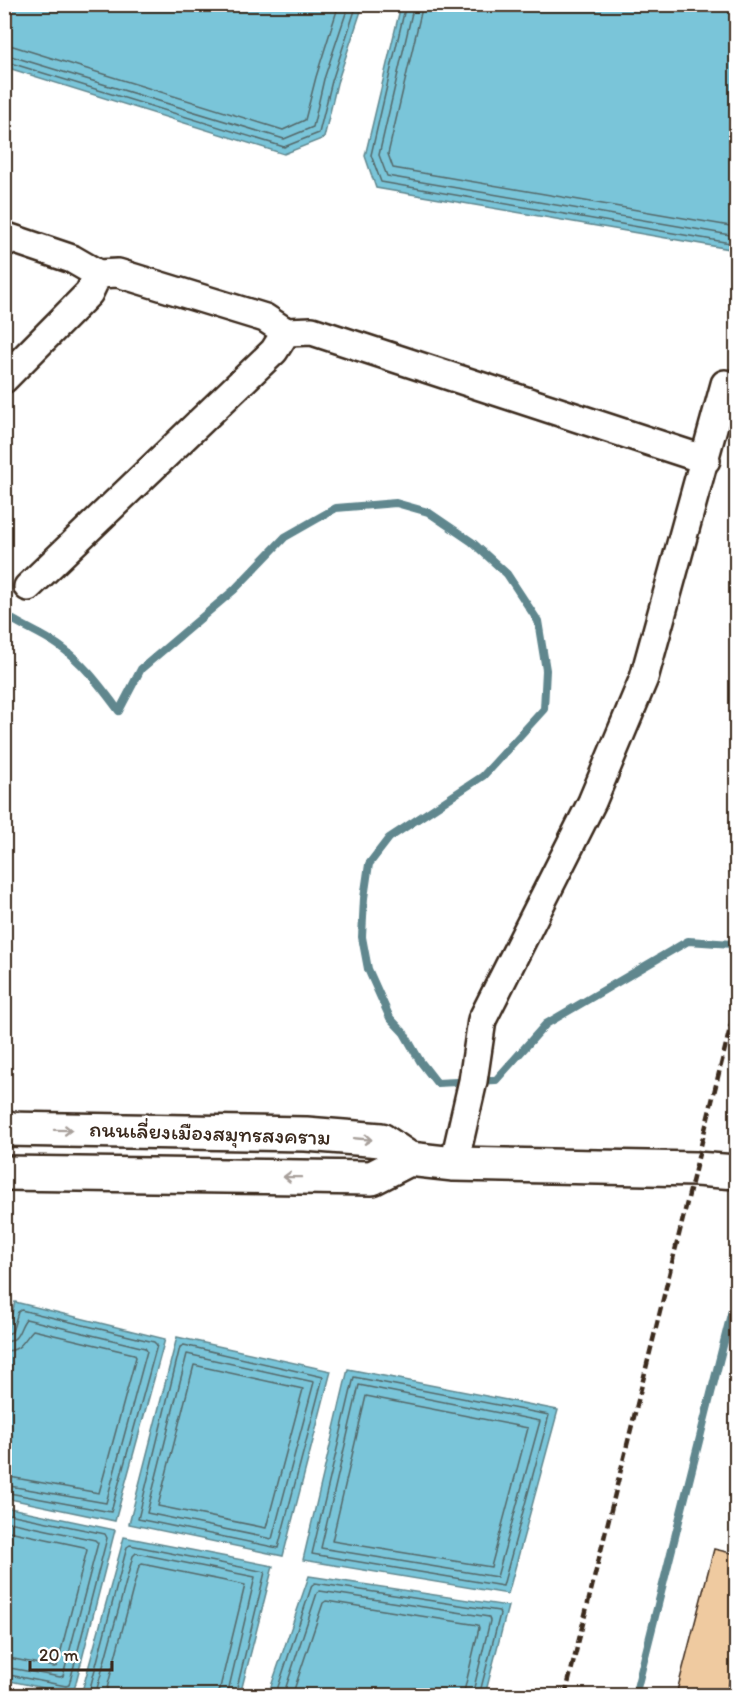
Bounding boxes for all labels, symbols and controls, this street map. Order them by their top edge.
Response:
street label: ถนนเลี่ยงเมืองสมุทรสงคราม [89,1115,331,1151]
one-way arrow [52,1124,72,1136]
one-way arrow [352,1134,372,1145]
one-way arrow [283,1171,303,1183]
scale bar [30,1634,112,1672]
text: 20 m [39,1644,79,1666]

